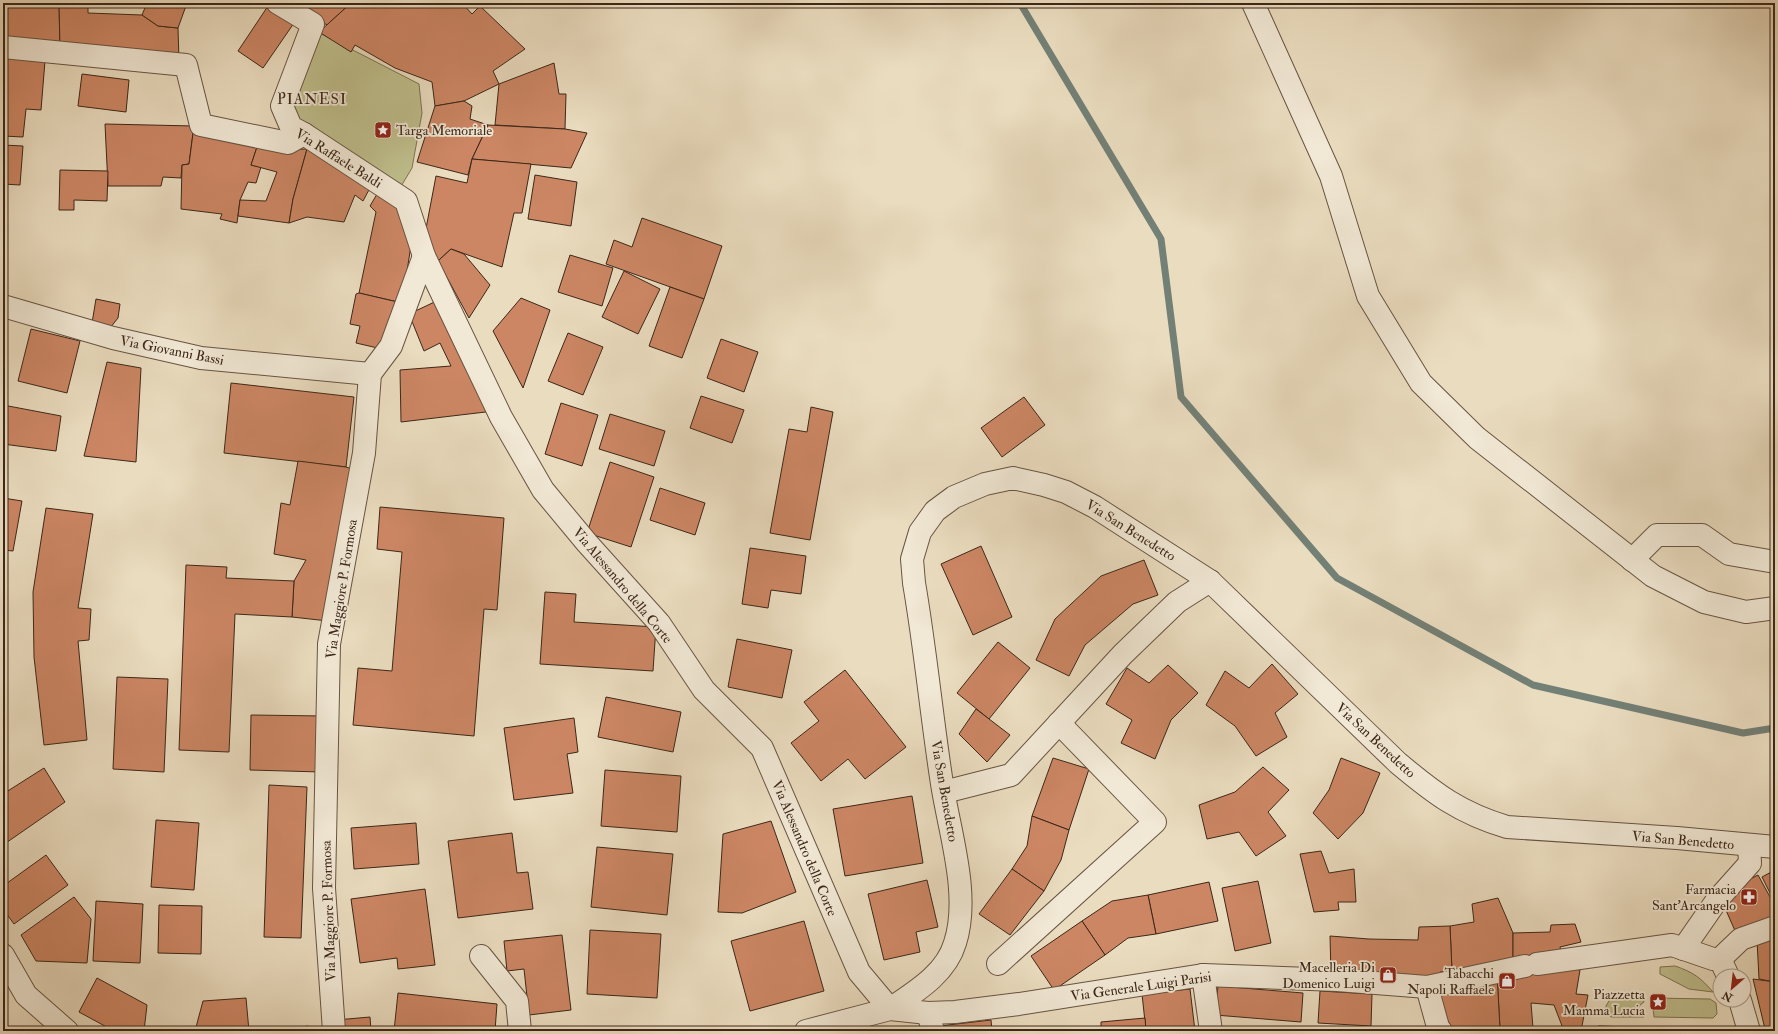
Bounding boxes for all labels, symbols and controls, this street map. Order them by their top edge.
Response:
district label: PIANESI [277,90,347,109]
place icon: Targa Memoriale [373,120,393,140]
place label: Targa Memoriale [396,122,492,139]
street label: Via Raffaele Baldi [292,125,385,192]
street label: Via Giovanni Bassi [119,332,226,369]
street label: Via San Benedetto [1083,496,1179,565]
street label: Via Maggiore P. Formosa [322,518,361,660]
street label: Via Alessandro della Corte [569,524,676,647]
street label: Via San Benedetto [1332,699,1419,782]
street label: Via San Benedetto [927,739,962,843]
street label: Via Alessandro della Corte [768,778,841,919]
street label: Via San Benedetto [1631,828,1735,853]
street label: Via Maggiore P. Formosa [318,840,339,982]
place label: Farmacia Sant'Arcangelo [1652,881,1736,914]
pharmacy icon: Farmacia Sant'Arcangelo [1739,887,1759,907]
place label: Macelleria Di Domenico Luigi [1282,959,1375,992]
shop icon: Macelleria Di Domenico Luigi [1378,965,1398,985]
place label: Tabacchi Napoli Raffaele [1407,965,1494,999]
street label: Via Generale Luigi Parisi [1070,968,1213,1005]
north arrow [1712,968,1752,1008]
shop icon: Tabacchi Napoli Raffaele [1497,971,1517,991]
place label: Piazzetta Mamma Lucia [1563,986,1645,1019]
text: N [1719,988,1736,1005]
place icon: Piazzetta Mamma Lucia [1648,992,1668,1012]

